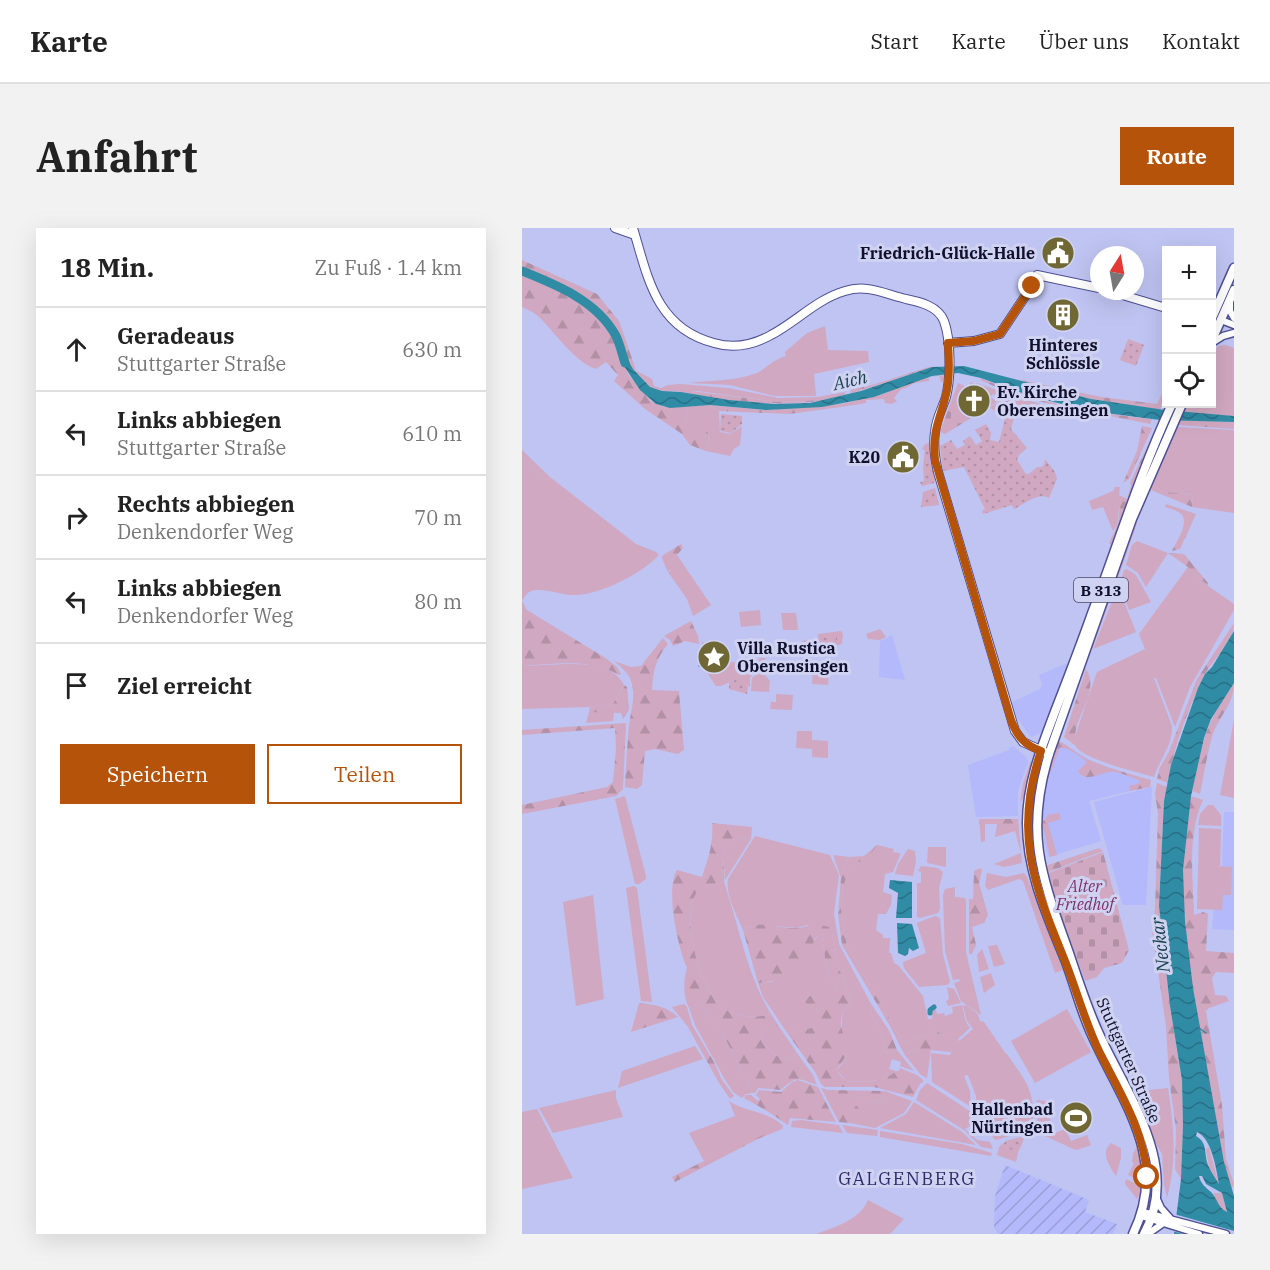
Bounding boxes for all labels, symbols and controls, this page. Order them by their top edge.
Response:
text: Karte [30,23,108,60]
text: Start [870,27,919,55]
text: Karte [952,27,1006,55]
text: Über uns [1039,27,1129,55]
text: Kontakt [1162,27,1240,55]
button: Route [1120,127,1234,185]
text: Anfahrt [36,129,197,184]
public building icon: Friedrich-Glück-Halle [1040,235,1076,271]
place label: Friedrich-Glück-Halle [860,243,1035,263]
north arrow [1090,246,1144,300]
map controls [1162,246,1216,408]
button: + [1162,246,1216,300]
text: 18 Min. [60,250,154,284]
text: Zu Fuß · 1.4 km [315,254,462,281]
route end [1018,272,1044,298]
building icon: Hinteres Schlössle [1045,297,1081,333]
button: − [1162,300,1216,354]
text: Geradeaus [117,321,234,350]
icon: ahead [60,333,93,366]
place label: Hinteres Schlössle [1026,335,1100,373]
text: 630 m [402,336,462,363]
text: Stuttgarter Straße [117,350,286,377]
button: locate [1162,354,1216,408]
water label: Aich [830,365,869,395]
place label: Ev. Kirche Oberensingen [997,382,1109,420]
church icon: Ev. Kirche Oberensingen [956,383,992,419]
text: Links abbiegen [117,405,282,434]
icon: left [60,417,93,450]
text: 610 m [402,420,462,447]
text: Stuttgarter Straße [117,434,286,461]
public building icon: K20 [885,439,921,475]
place label: K20 [849,447,880,467]
text: Rechts abbiegen [117,489,295,518]
icon: right [60,501,93,534]
text: 70 m [414,504,462,531]
text: Denkendorfer Weg [117,518,293,545]
text: Links abbiegen [117,573,282,602]
road number: B 313 [1074,578,1128,602]
icon: left [60,585,93,618]
text: 80 m [414,588,462,615]
text: Denkendorfer Weg [117,602,293,629]
place label: Villa Rustica Oberensingen [737,638,849,676]
place icon: Villa Rustica Oberensingen [696,639,732,675]
icon: arrive [60,669,93,702]
text: Ziel erreicht [117,671,252,700]
button: Speichern [60,744,255,804]
button: Teilen [267,744,462,804]
park label: Alter Friedhof [1055,876,1117,914]
water label: Neckar [1145,915,1175,975]
street label: Stuttgarter Straße [1092,994,1166,1126]
place label: Hallenbad Nürtingen [971,1099,1053,1137]
sports icon: Hallenbad Nürtingen [1058,1100,1094,1136]
route start [1133,1163,1159,1189]
district label: GALGENBERG [838,1167,976,1190]

